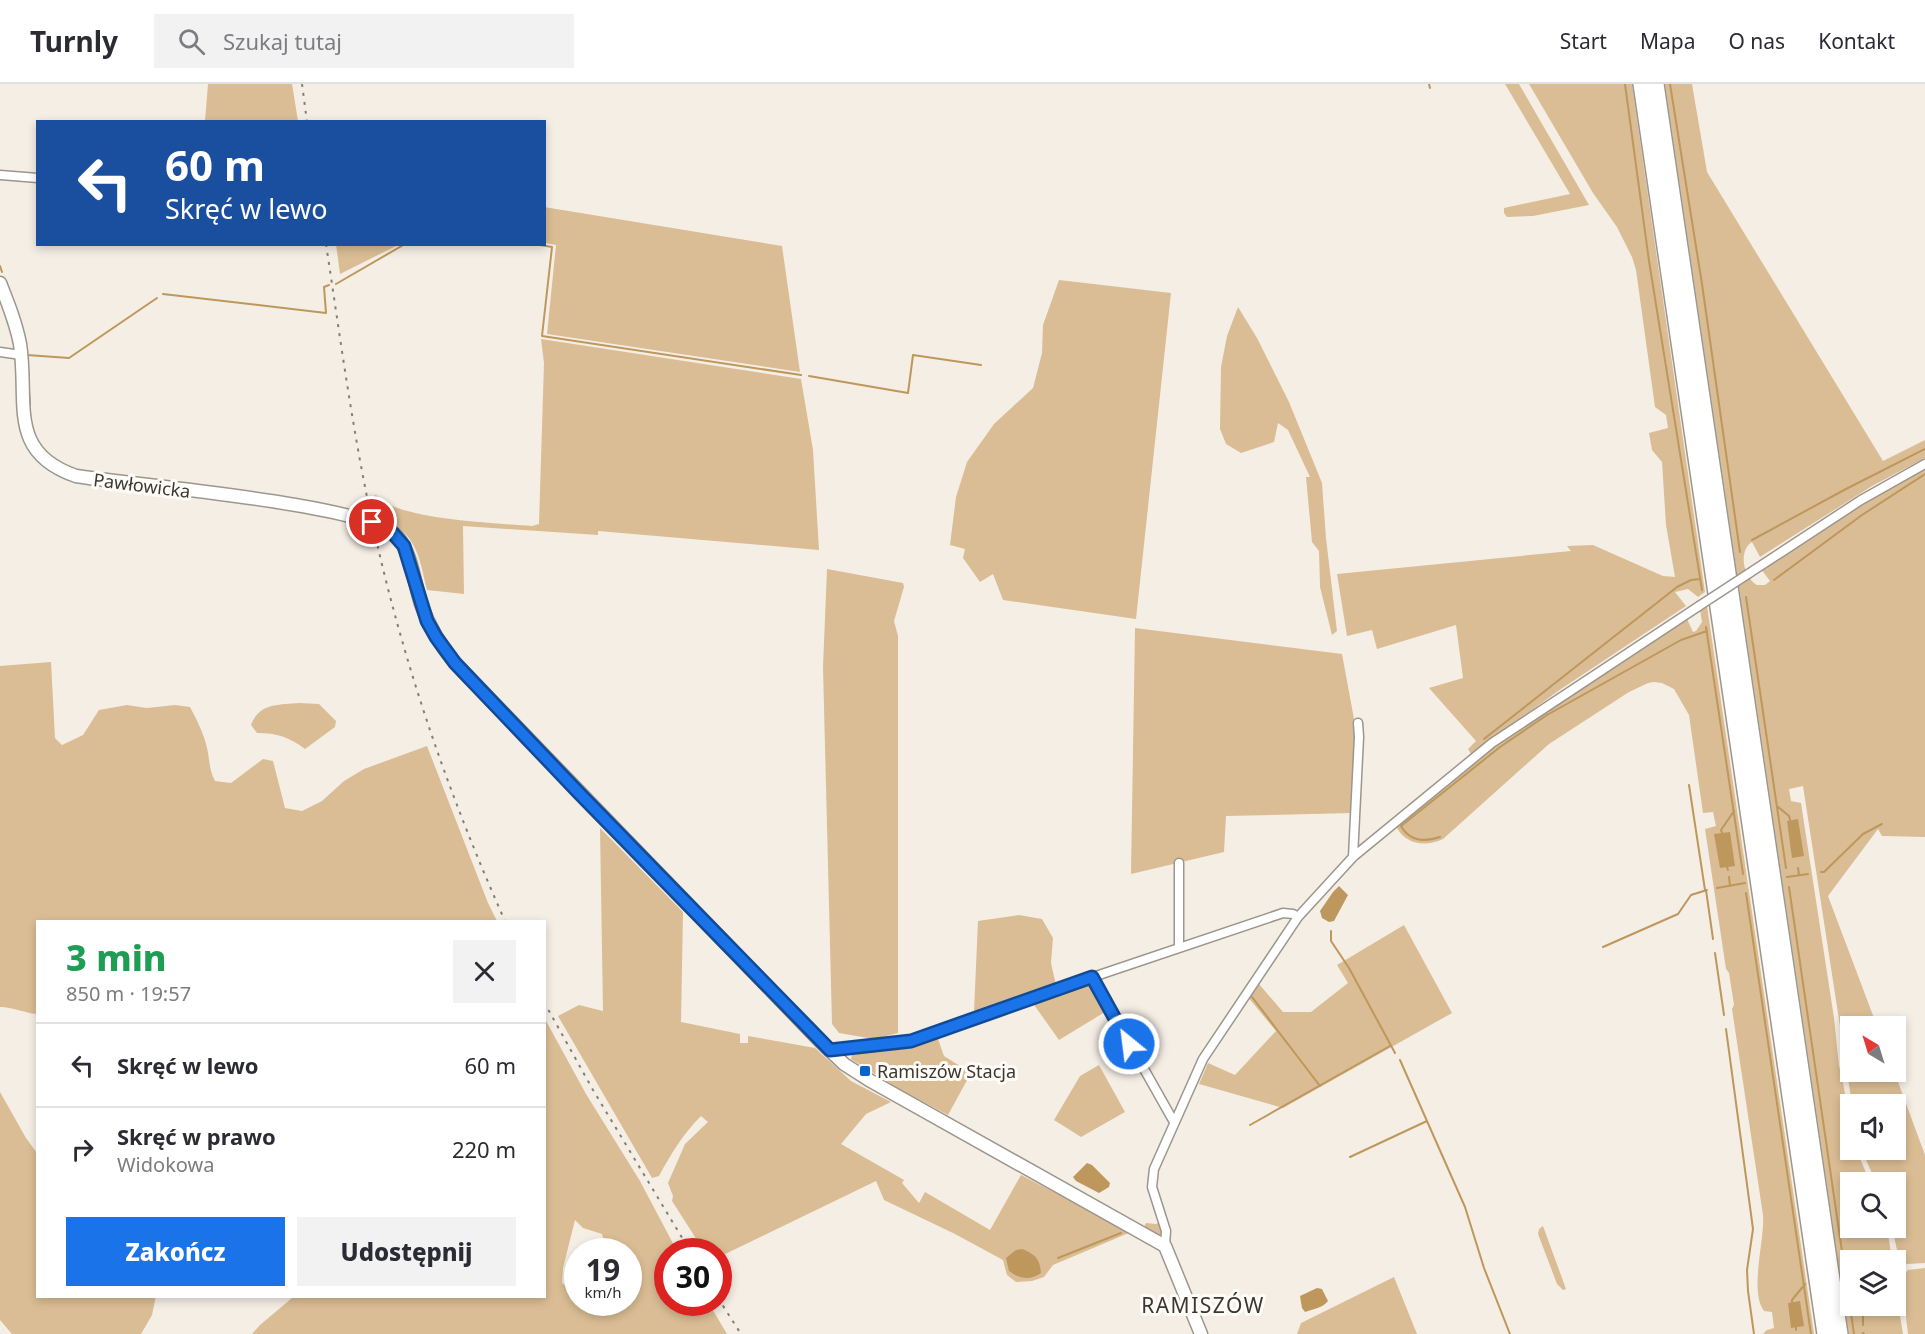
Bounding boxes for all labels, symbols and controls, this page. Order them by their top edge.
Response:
search box [154,14,574,68]
text: Turnly [30,22,118,60]
icon: search [175,25,208,58]
text: Szukaj tutaj [223,26,342,56]
text: Start [1560,27,1607,55]
text: Mapa [1640,27,1695,55]
text: O nas [1728,27,1785,55]
text: Kontakt [1818,27,1895,55]
text: 60 m [165,136,265,193]
icon: left [66,144,144,222]
text: Skręć w lewo [165,190,328,227]
street label: Pawłowicka [92,467,192,503]
pin [346,496,397,547]
icon: arrive [355,505,388,538]
text: 3 min [66,933,167,982]
button: close [453,940,516,1003]
text: 850 m · 19:57 [66,980,191,1007]
position arrow [1097,1012,1161,1076]
north arrow [1840,1016,1906,1082]
map controls [1840,1016,1906,1316]
icon: left [66,1049,99,1082]
text: Skręć w lewo [117,1050,259,1080]
text: 60 m [465,1050,516,1080]
place label: Ramiszów Stacja [877,1059,1016,1083]
marker: Ramiszów Stacja [858,1064,872,1078]
button: sound [1840,1094,1906,1160]
text: Skręć w prawo [117,1121,276,1151]
icon: right [66,1133,99,1166]
text: 220 m [452,1134,516,1164]
text: Widokowa [117,1151,214,1178]
button: search [1840,1172,1906,1238]
button: Zakończ [66,1217,285,1286]
button: Udostępnij [297,1217,516,1286]
speed limit sign: 30 [654,1238,732,1316]
text: 19 [586,1249,620,1290]
button: layers [1840,1250,1906,1316]
text: km/h [585,1282,621,1302]
district label: RAMISZÓW [1141,1291,1265,1319]

